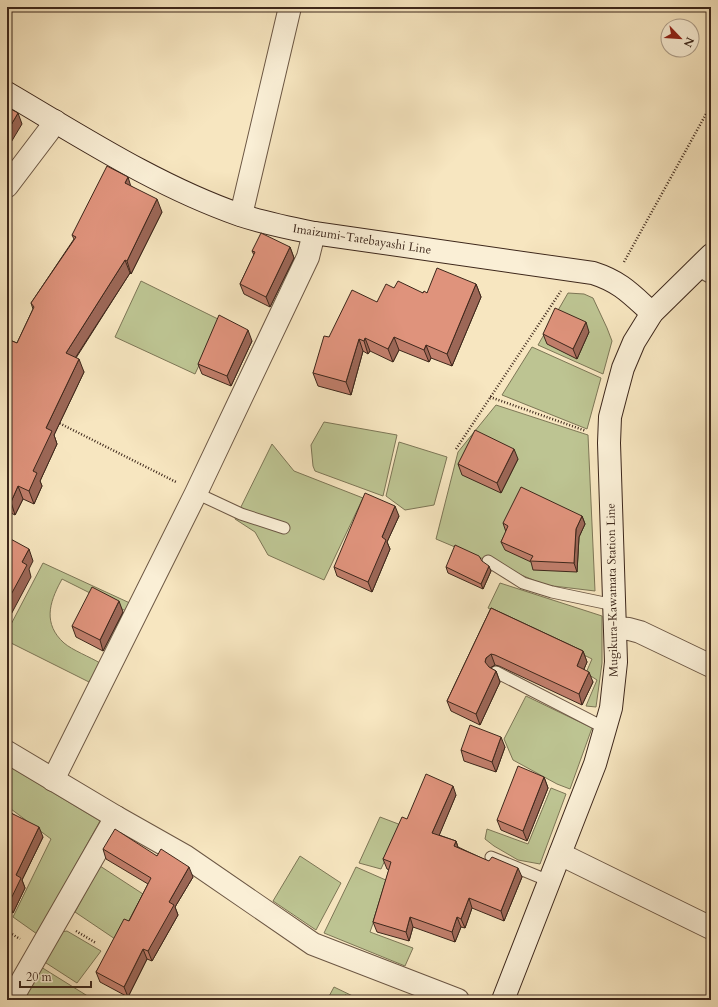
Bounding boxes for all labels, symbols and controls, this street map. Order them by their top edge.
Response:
north arrow [660,18,700,58]
text: N [680,35,697,50]
street label: Imaizumi-Tatebayashi Line [292,220,432,258]
street label: Mugikura-Kawamata Station Line [602,503,622,677]
scale bar [20,963,91,989]
text: 20 m [26,969,53,985]

